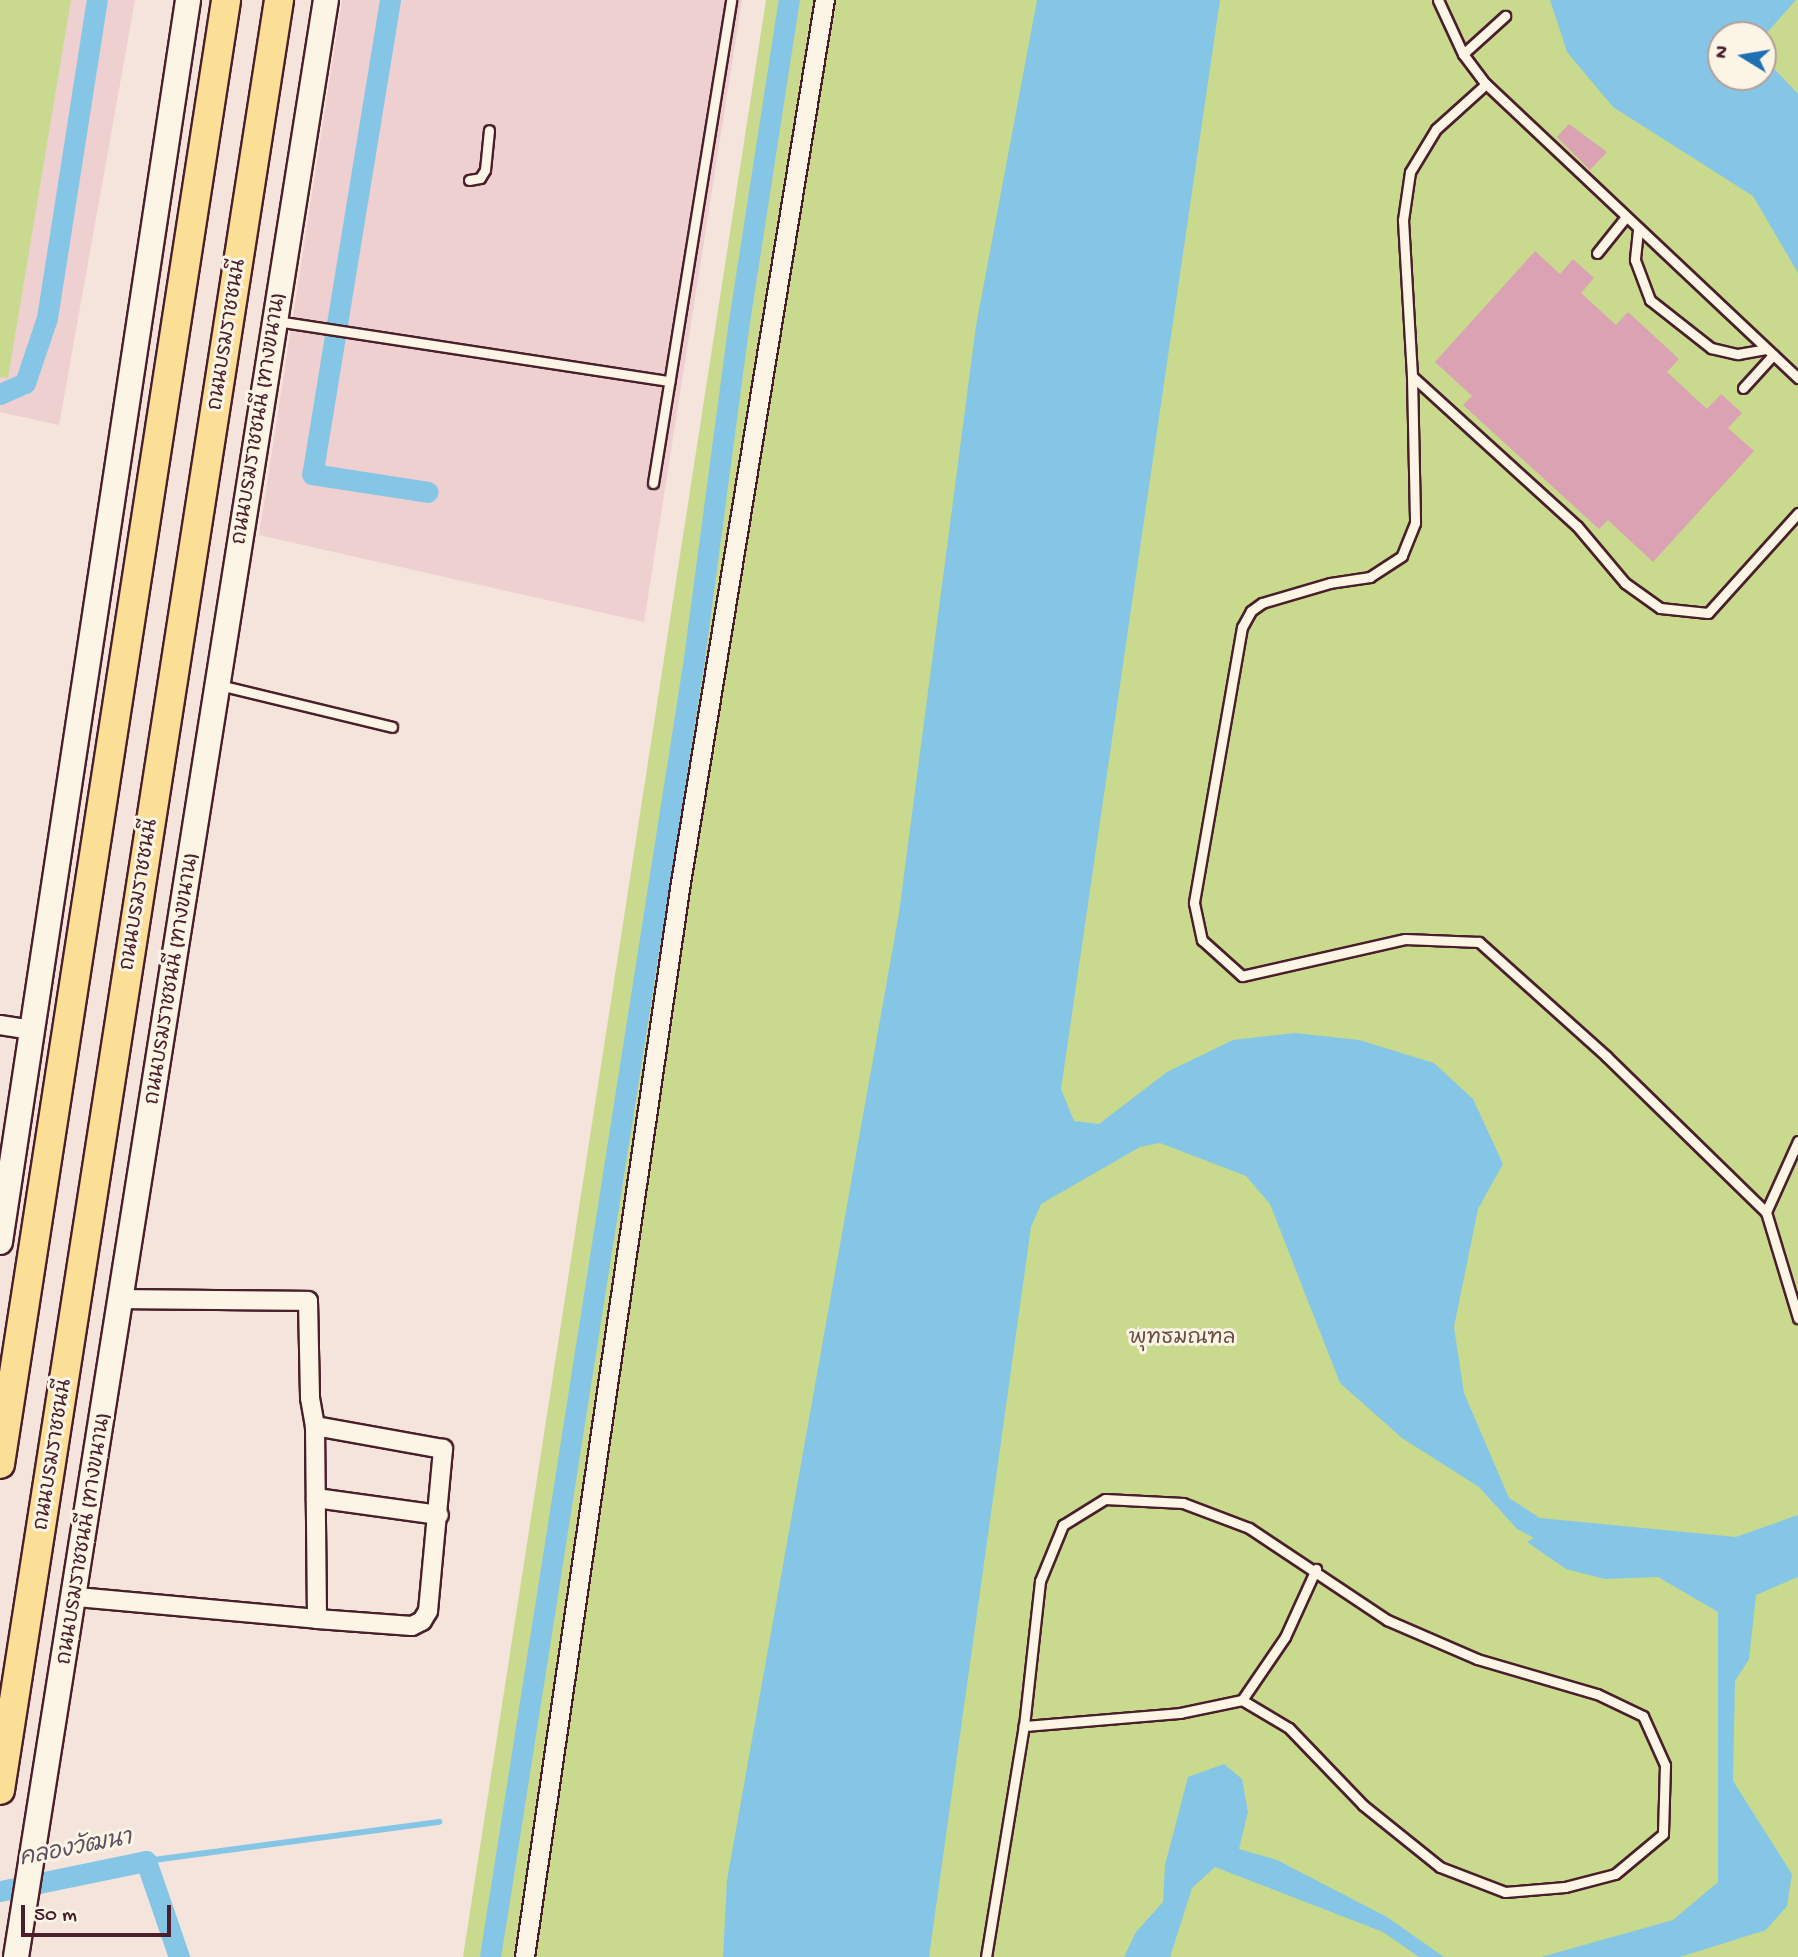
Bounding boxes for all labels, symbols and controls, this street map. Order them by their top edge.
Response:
north arrow [1707,21,1777,91]
text: N [1710,44,1735,61]
street label: ถนนบรมราชชนนี [205,257,253,413]
street label: ถนนบรมราชชนนี (ทางขนาน) [229,291,293,547]
street label: ถนนบรมราชชนนี [117,817,165,973]
street label: ถนนบรมราชชนนี (ทางขนาน) [142,851,206,1107]
park label: พุทธมณฑล [1129,1327,1235,1353]
street label: ถนนบรมราชชนนี [31,1377,79,1533]
street label: ถนนบรมราชชนนี (ทางขนาน) [54,1411,118,1667]
water label: คลองวัฒนา [17,1826,135,1874]
scale bar [24,1890,175,1934]
text: 50 m [34,1904,77,1929]

